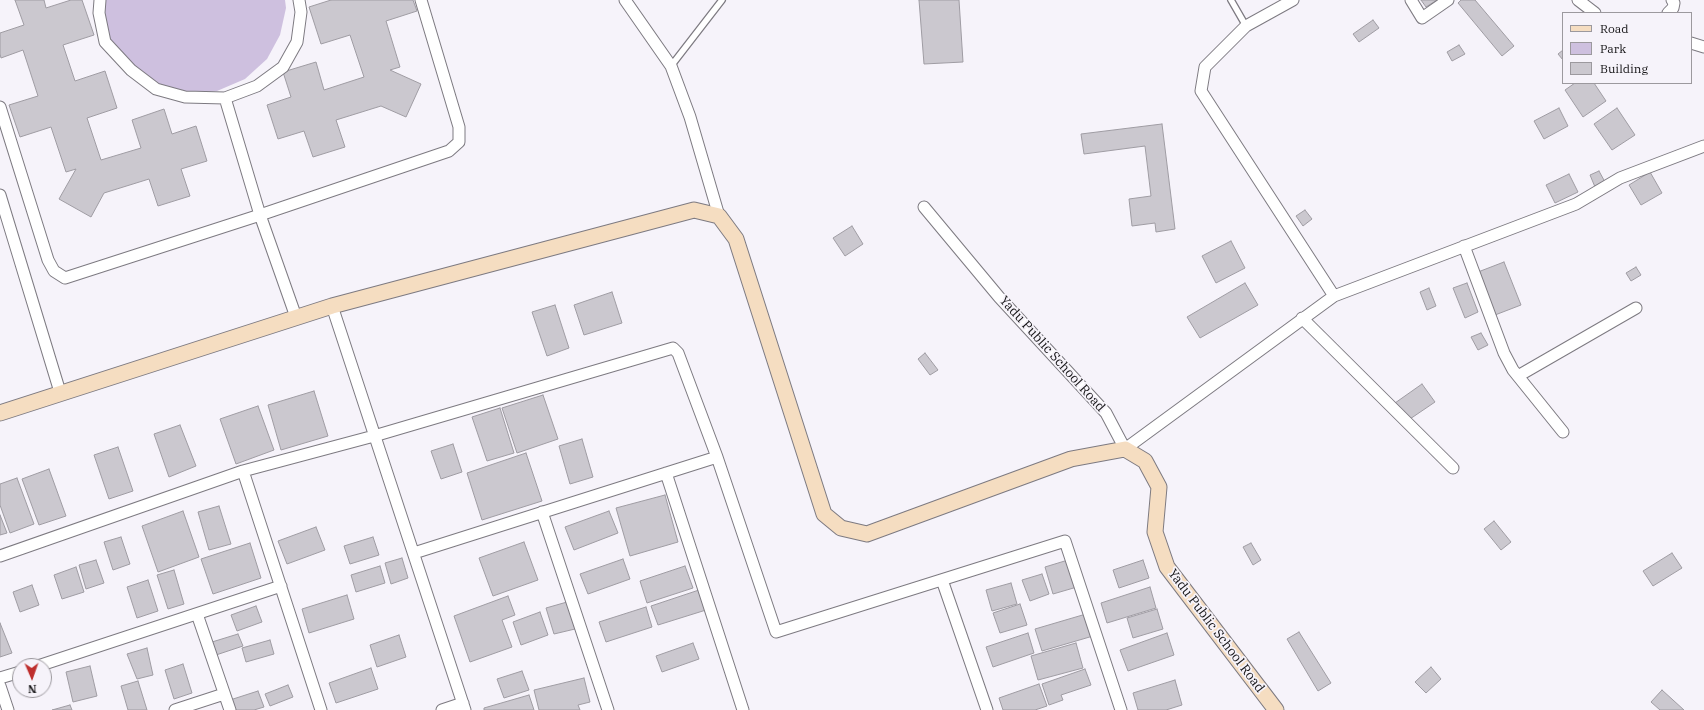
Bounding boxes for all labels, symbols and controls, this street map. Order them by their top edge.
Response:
legend [1562,12,1692,84]
text: Road [1600,21,1629,36]
text: Park [1600,41,1626,56]
text: Building [1600,61,1648,76]
street label: Yadu Public School Road [996,293,1108,415]
street label: Yadu Public School Road [1165,566,1267,696]
north arrow [12,658,52,698]
text: N [28,682,37,696]

